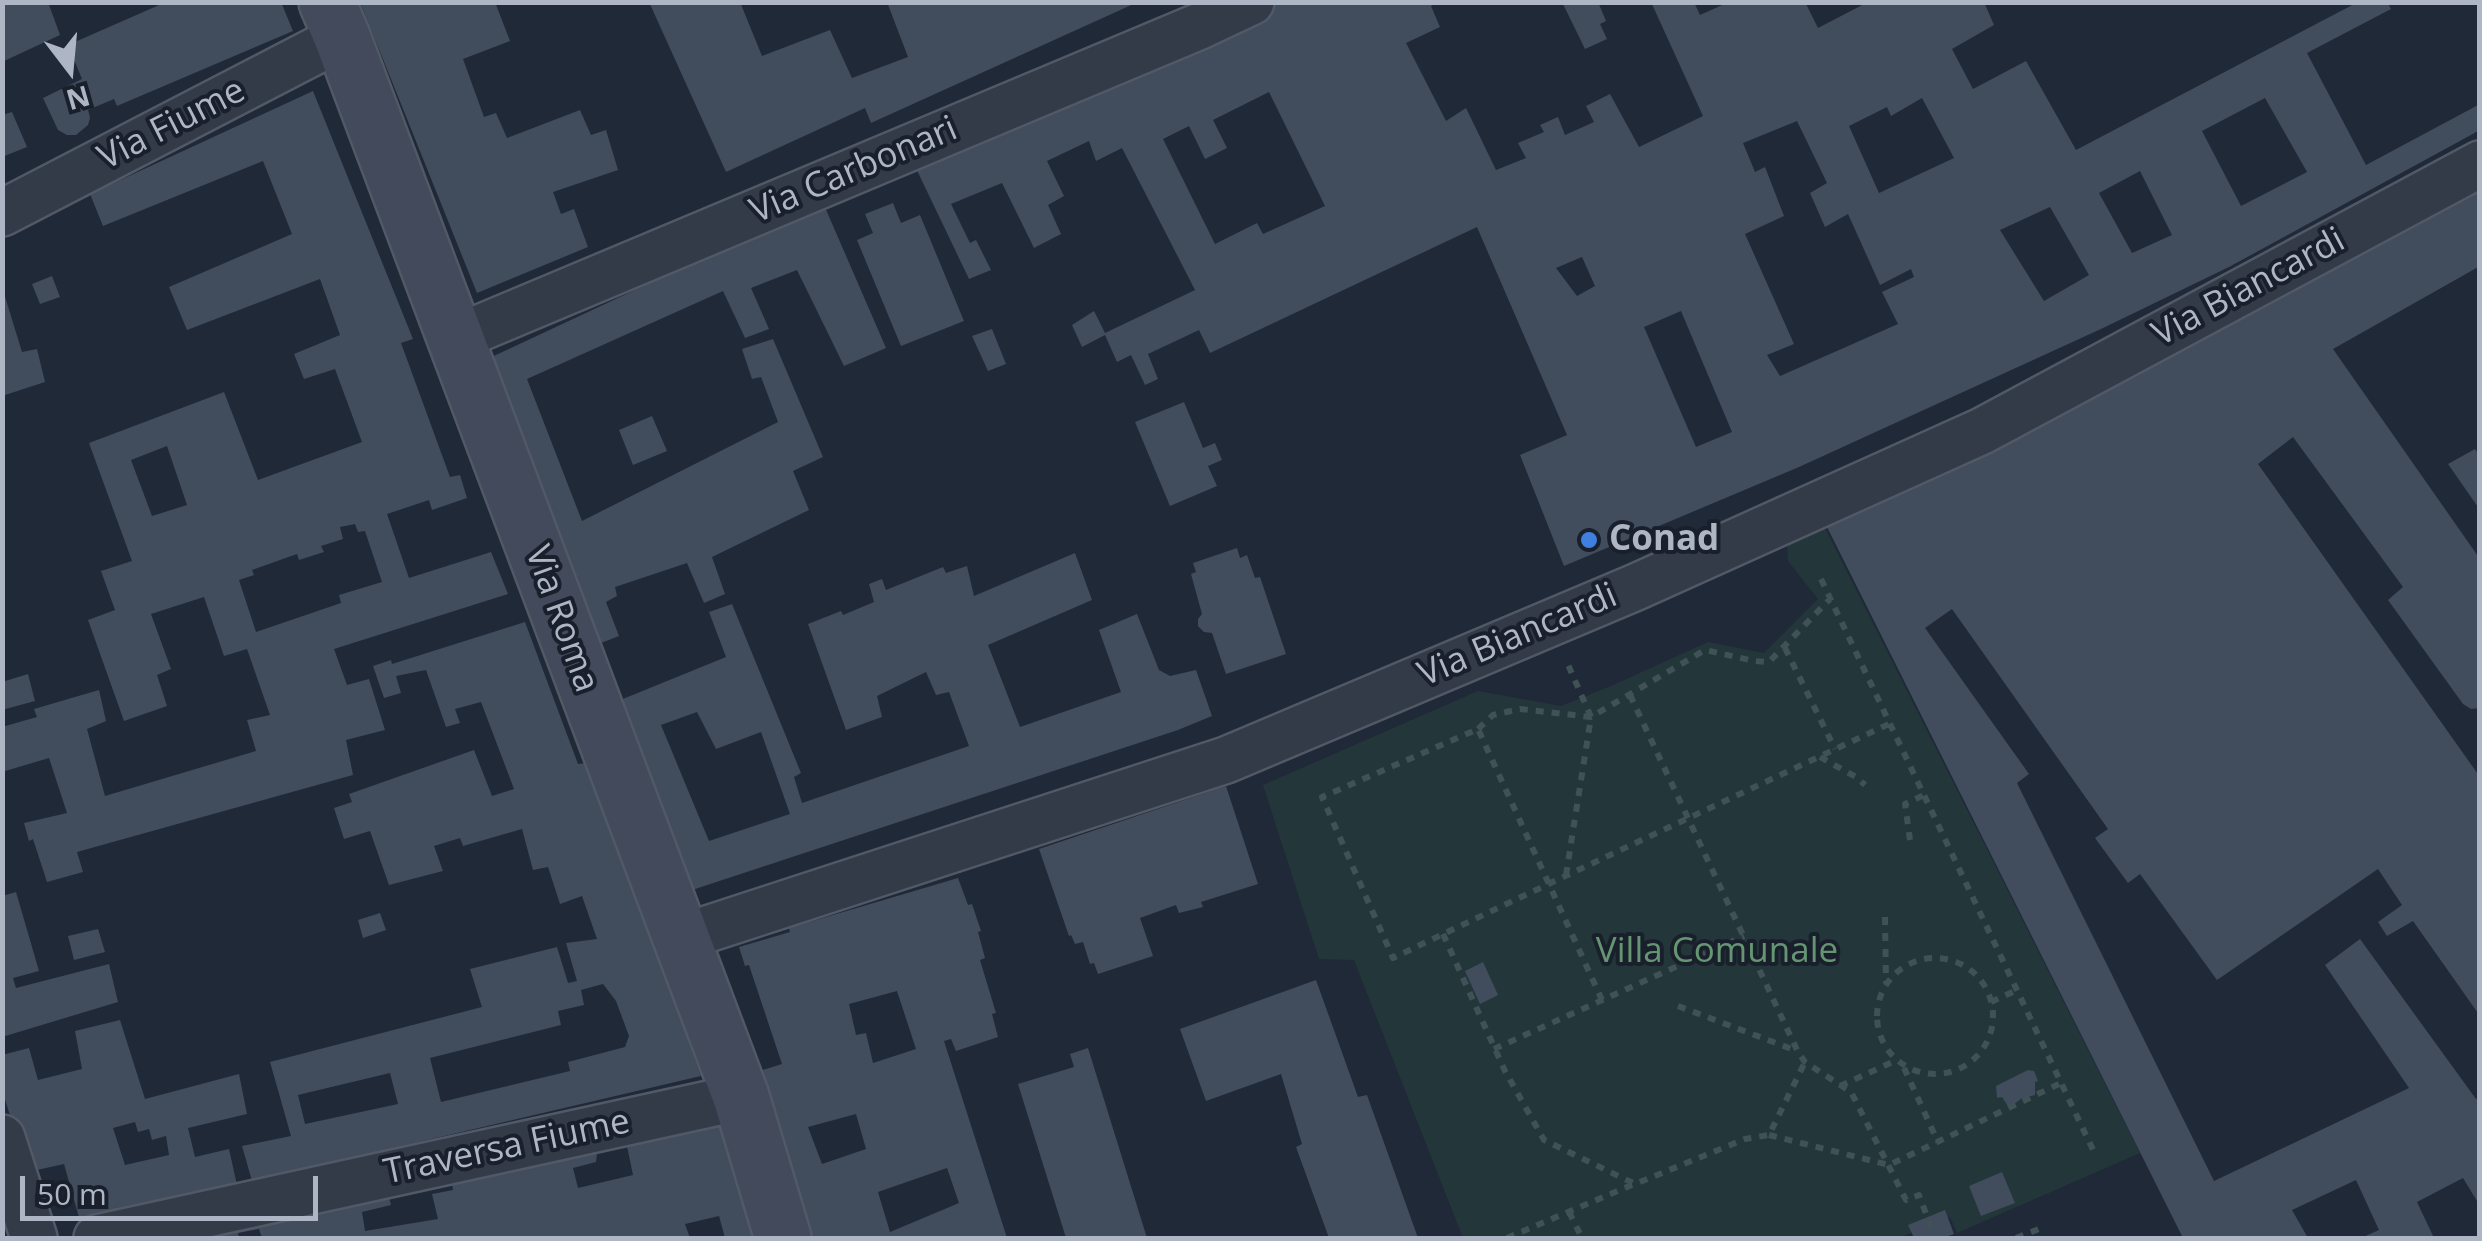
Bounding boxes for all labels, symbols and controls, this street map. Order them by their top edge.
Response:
north arrow [20,20,120,120]
street label: Via Fiume [92,70,252,180]
text: N [62,77,94,120]
street label: Via Carbonari [744,109,964,233]
street label: Via Biancardi [2146,220,2352,356]
place label: Conad [1609,519,1719,561]
marker: Conad [1578,529,1600,551]
street label: Via Roma [515,540,607,698]
street label: Via Biancardi [1413,575,1623,697]
park label: Villa Comunale [1596,931,1838,973]
street label: Traversa Fiume [380,1101,634,1195]
scale bar [25,1156,322,1218]
text: 50 m [37,1173,107,1214]

